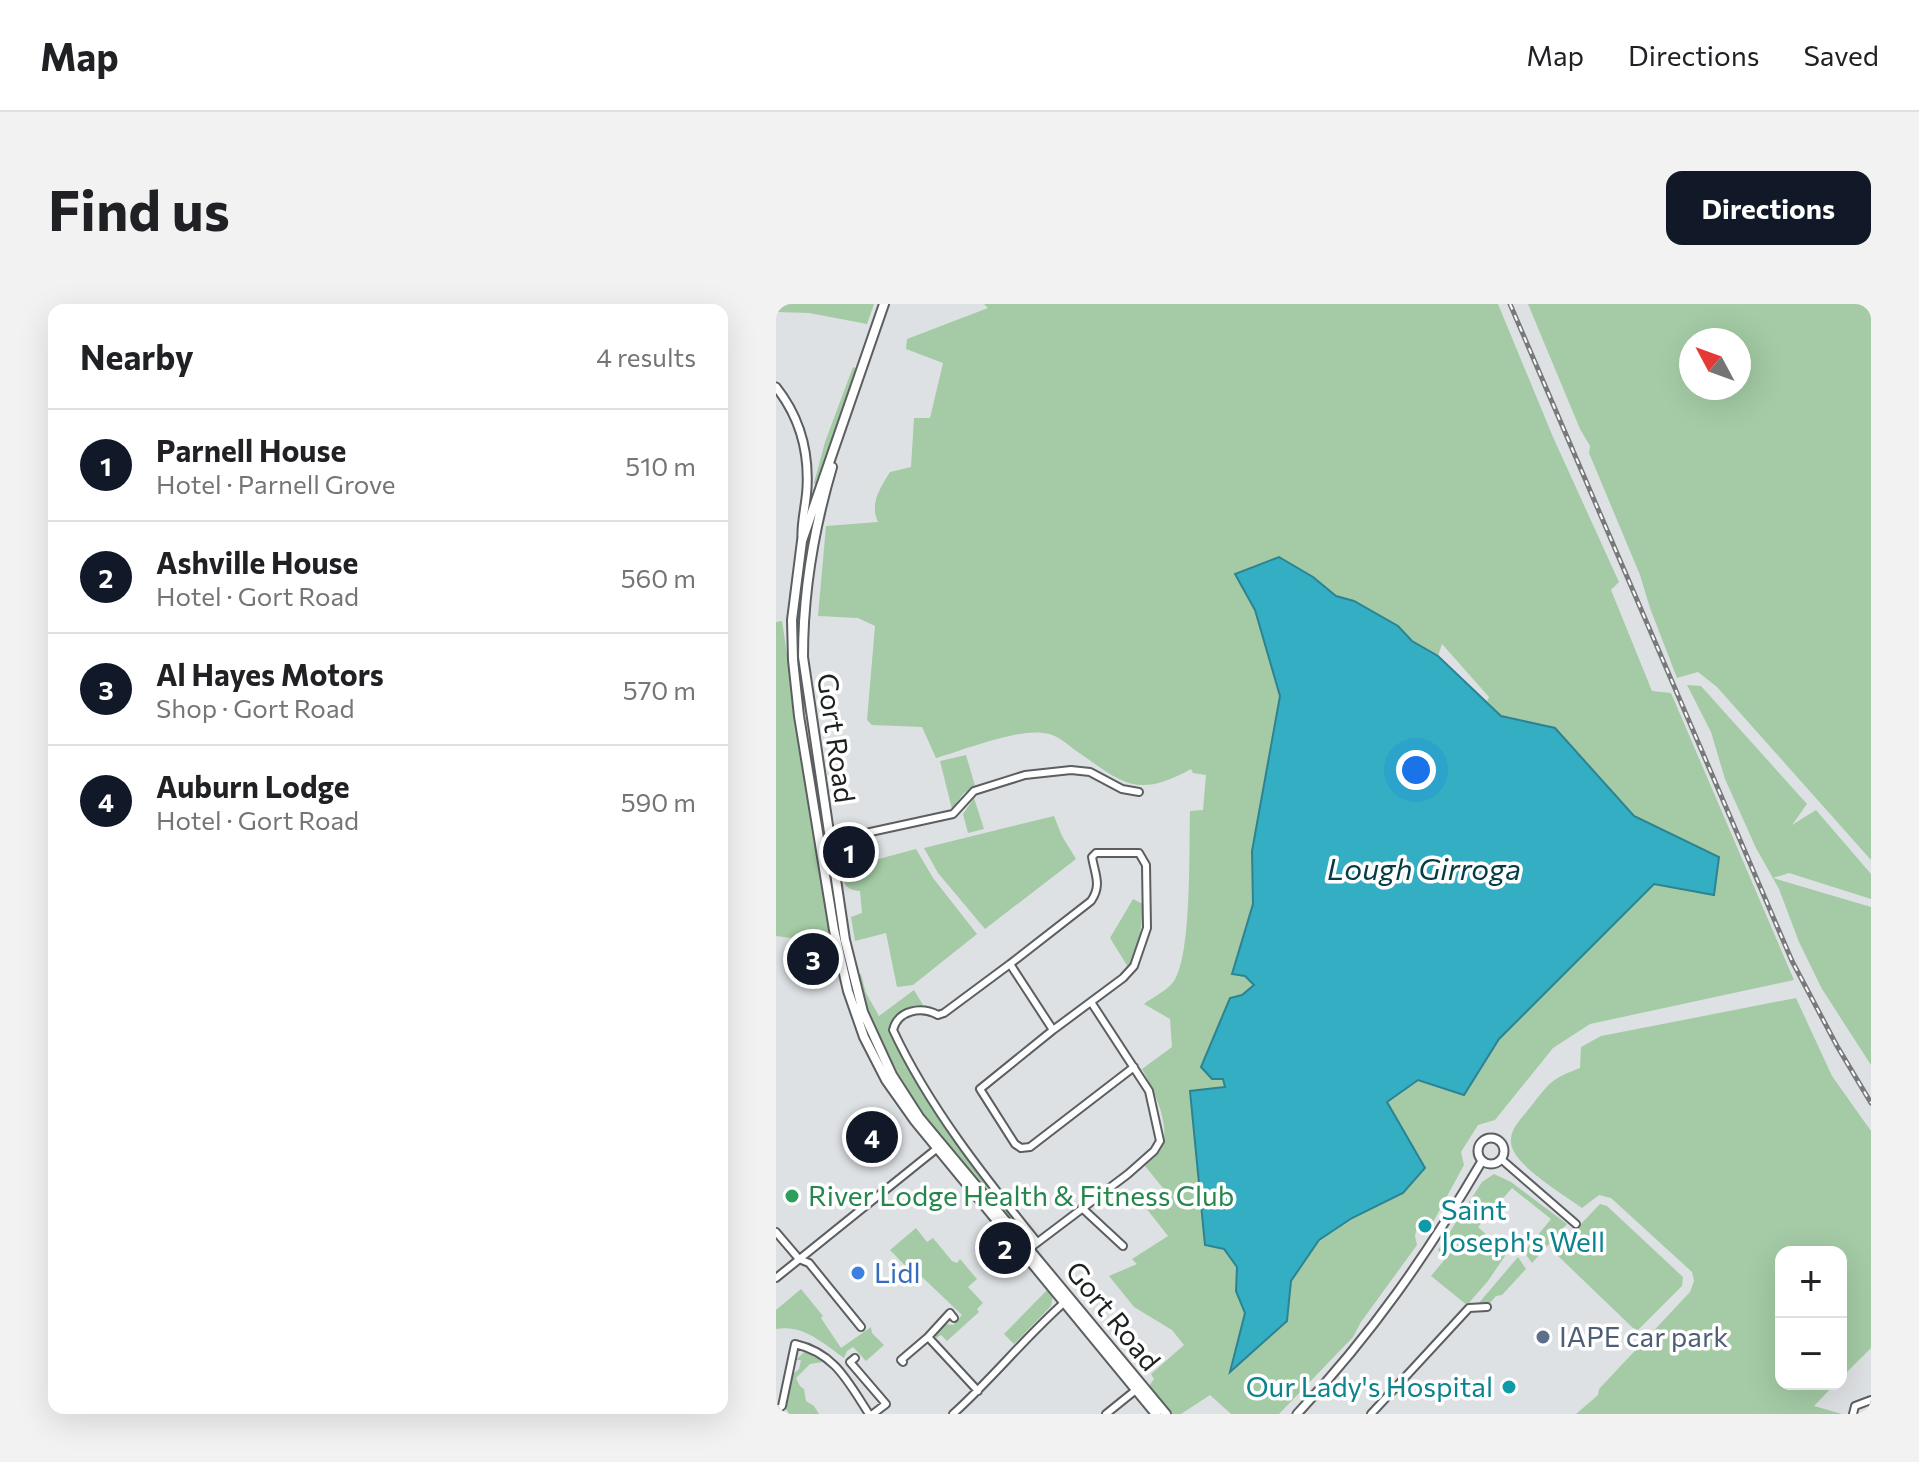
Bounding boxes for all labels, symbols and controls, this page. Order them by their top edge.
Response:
text: Map [40,32,119,79]
text: Map [1526,38,1584,72]
text: Directions [1628,38,1759,72]
text: Saved [1803,38,1879,72]
button: Directions [1666,171,1871,245]
text: Find us [48,174,230,243]
north arrow [1679,328,1751,400]
text: Nearby [80,335,194,377]
text: 4 results [596,341,696,372]
text: Parnell House [156,431,346,468]
text: 1 [100,450,112,481]
text: 510 m [625,450,696,481]
text: Hotel · Parnell Grove [156,468,395,499]
text: Ashville House [156,543,358,580]
text: 2 [99,562,113,593]
text: 560 m [621,562,696,593]
text: Hotel · Gort Road [156,580,359,611]
text: Al Hayes Motors [156,655,384,692]
street label: Gort Road [811,671,863,805]
text: 3 [98,674,114,705]
text: 570 m [623,674,696,705]
text: Shop · Gort Road [156,692,355,723]
your location [1396,750,1436,790]
text: Auburn Lodge [156,767,350,804]
text: 4 [98,786,114,817]
text: 590 m [621,786,696,817]
text: Hotel · Gort Road [156,804,359,835]
pin: 1 [823,822,875,882]
water label: Lough Girroga [1327,849,1521,886]
pin: 3 [787,929,839,989]
pin: 4 [846,1107,898,1167]
place label: River Lodge Health & Fitness Club [808,1178,1234,1212]
marker: River Lodge Health & Fitness Club [783,1187,801,1205]
place label: Saint Joseph's Well [1441,1192,1605,1258]
marker: Saint Joseph's Well [1416,1217,1434,1235]
pin: 2 [979,1218,1031,1278]
map controls [1775,1246,1847,1390]
button: + [1775,1246,1847,1318]
street label: Gort Road [1059,1254,1168,1377]
place label: Lidl [874,1255,921,1289]
marker: Lidl [849,1264,867,1282]
button: − [1775,1318,1847,1390]
place label: IAPE car park [1559,1319,1728,1353]
marker: IAPE car park [1534,1328,1552,1346]
place label: Our Lady's Hospital [1246,1369,1493,1403]
marker: Our Lady's Hospital [1500,1378,1518,1396]

